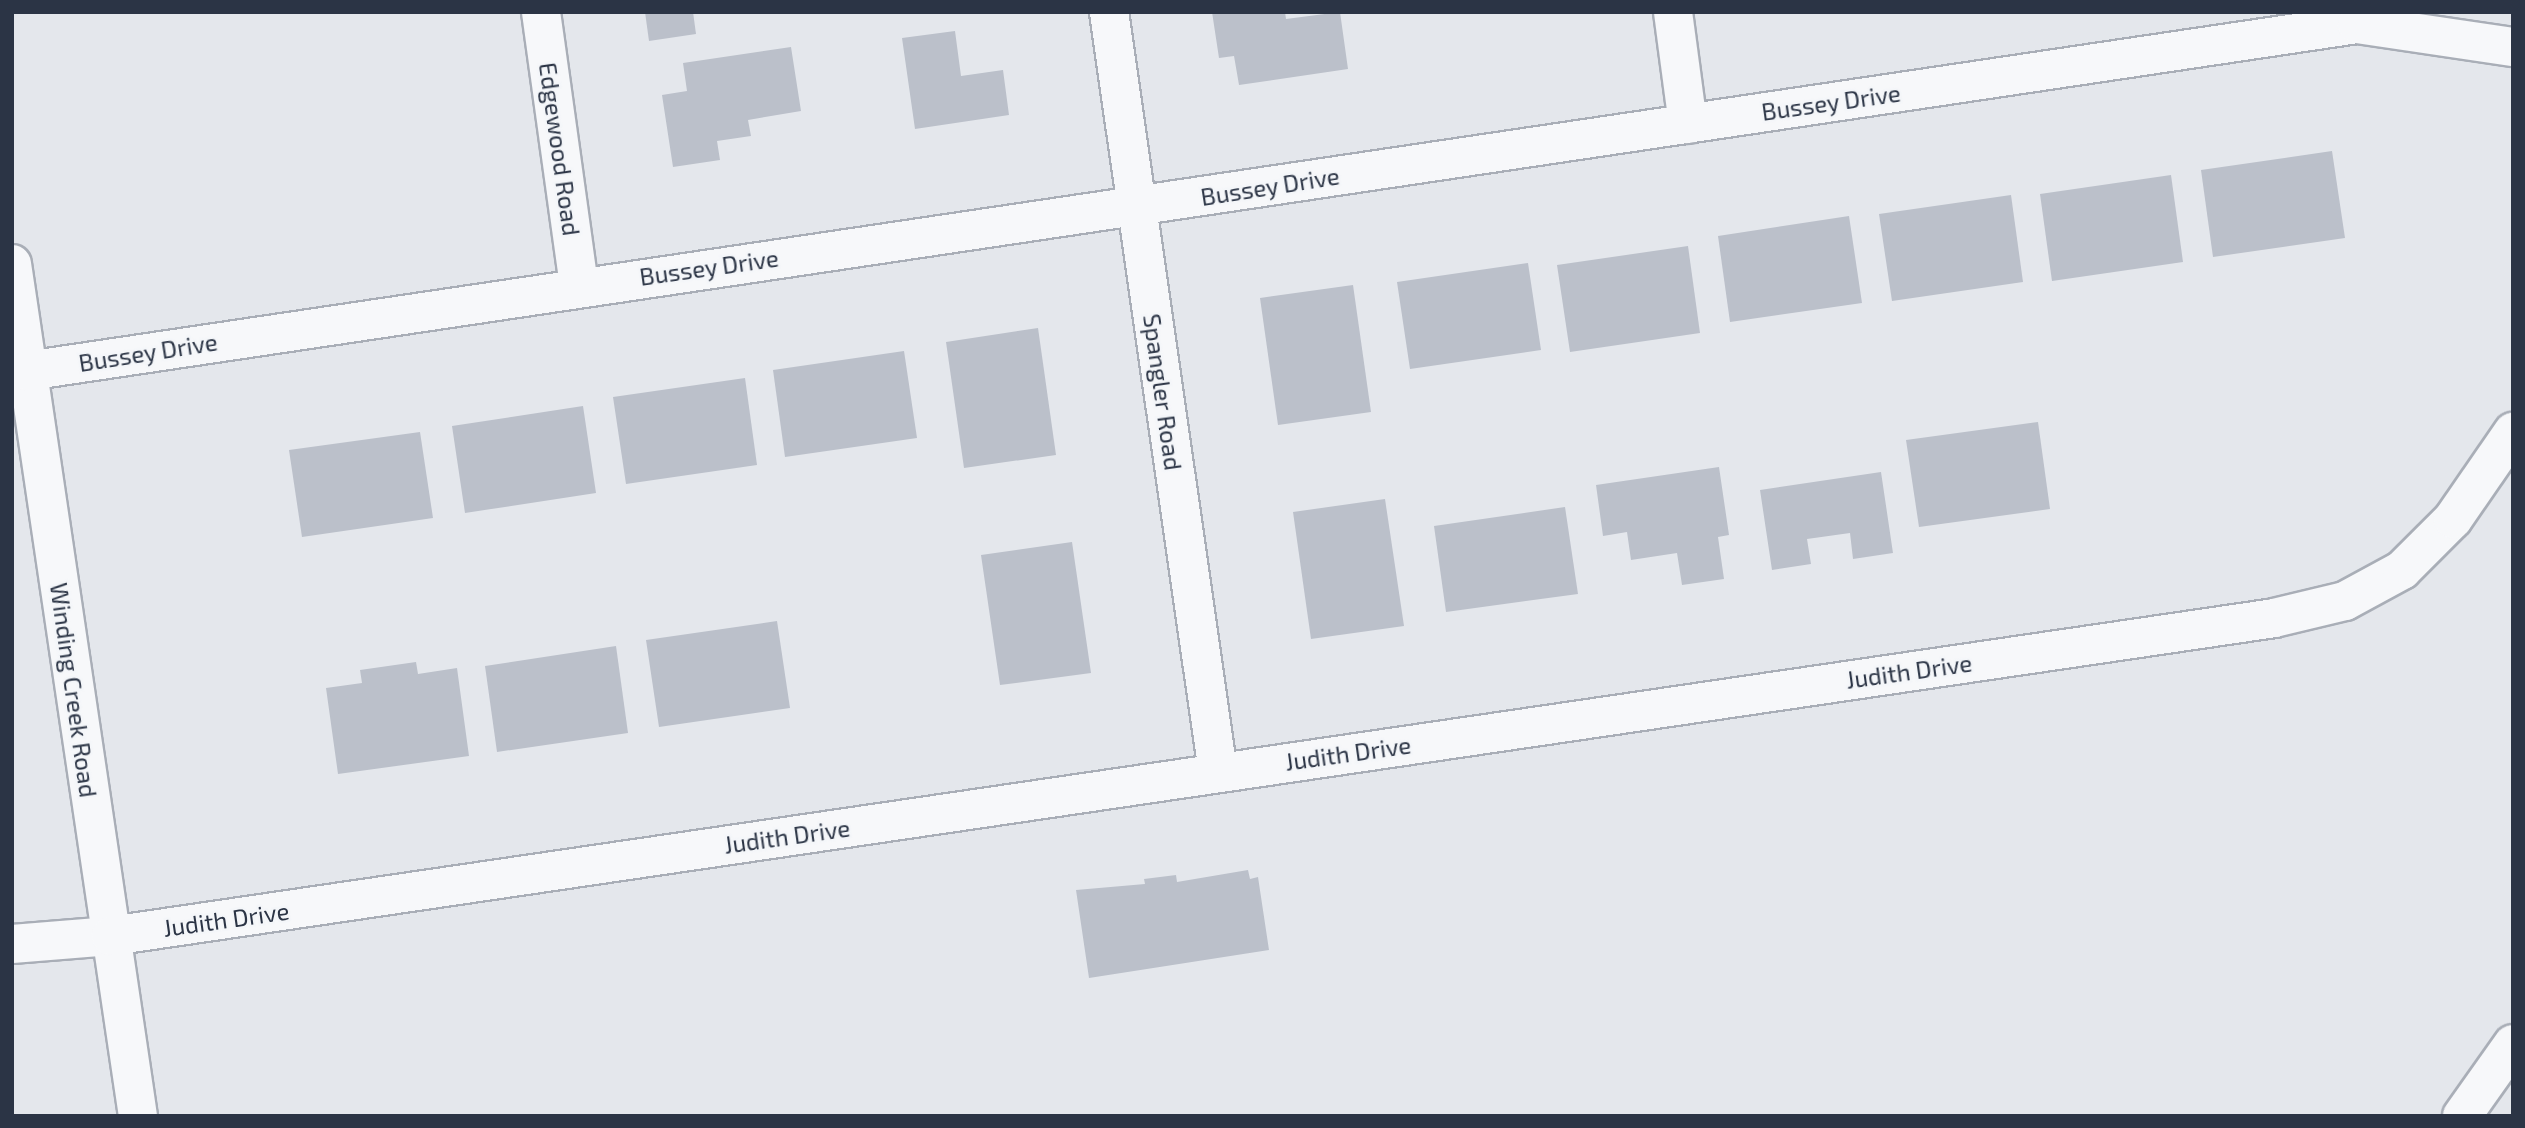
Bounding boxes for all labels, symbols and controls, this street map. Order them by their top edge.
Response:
street label: Edgewood Road [534,60,586,238]
street label: Bussey Drive [1759,78,1903,126]
street label: Bussey Drive [1198,161,1342,211]
street label: Bussey Drive [637,243,781,291]
street label: Spangler Road [1138,312,1188,472]
street label: Bussey Drive [76,327,220,377]
street label: Winding Creek Road [45,581,103,799]
street label: Judith Drive [1844,648,1974,694]
street label: Judith Drive [1283,730,1413,776]
street label: Judith Drive [722,813,852,859]
street label: Judith Drive [161,896,291,942]

